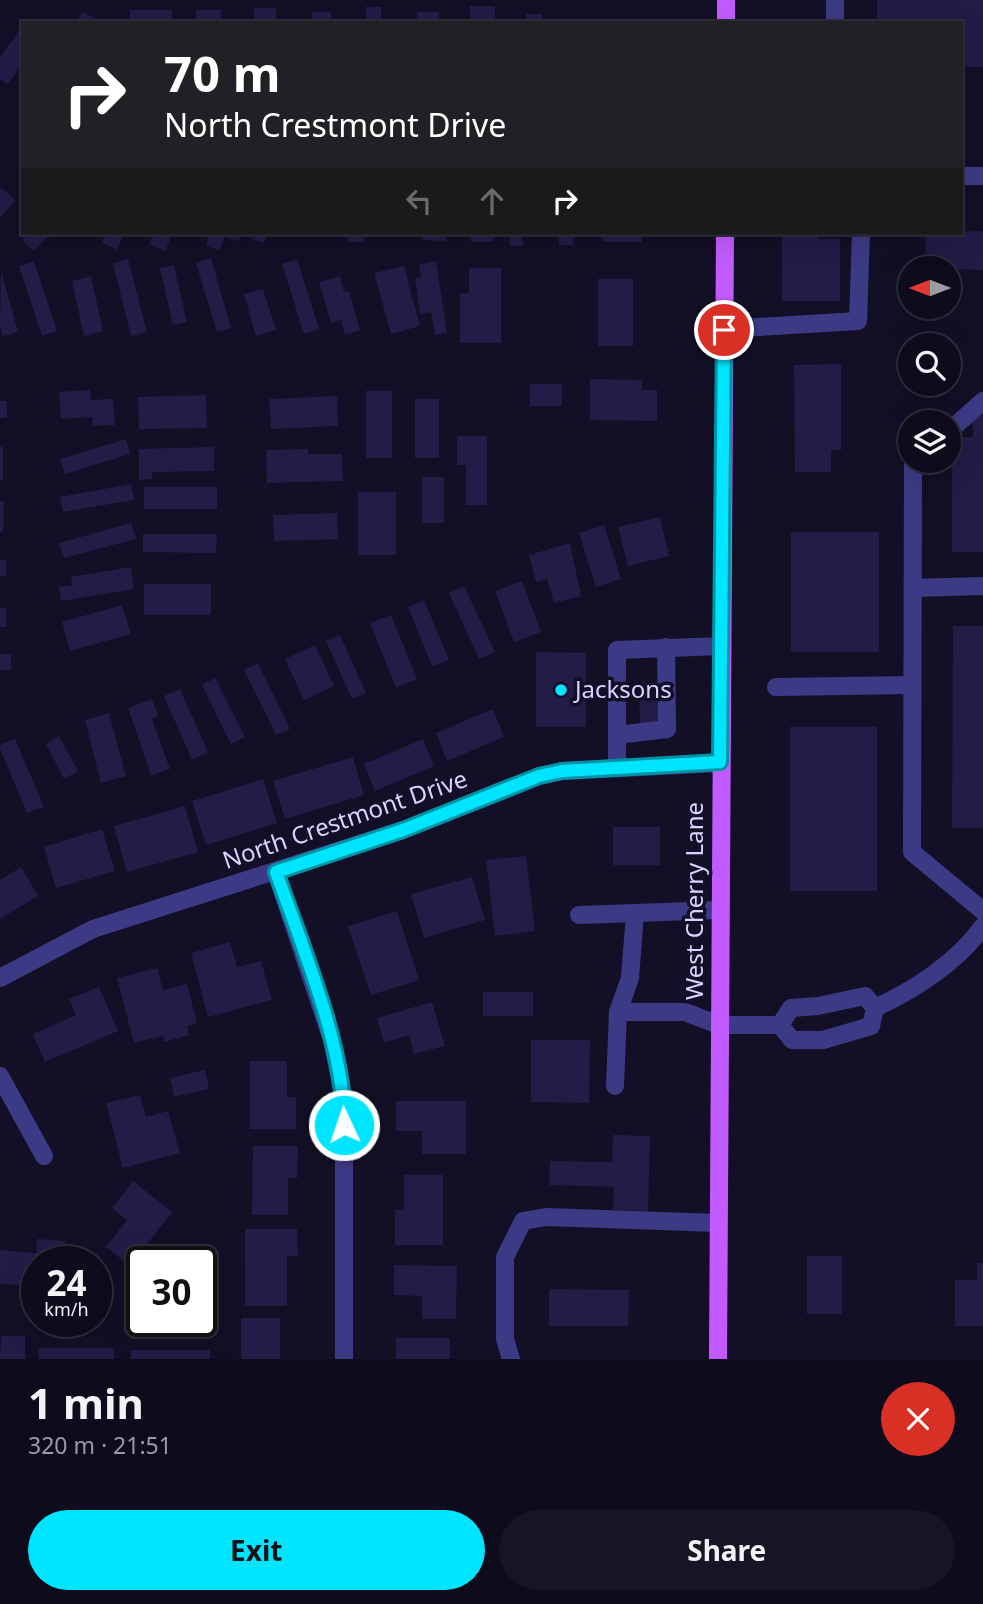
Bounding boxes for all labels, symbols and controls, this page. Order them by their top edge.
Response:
text: 70 m [164,40,281,106]
icon: right [49,49,140,140]
text: North Crestmont Drive [164,103,506,146]
icon: left [400,182,438,220]
icon: ahead [473,182,511,220]
icon: right [546,182,584,220]
north arrow [898,256,961,318]
map controls [898,256,961,473]
pin [694,300,754,360]
icon: arrive [705,311,743,349]
button: search [898,333,961,396]
button: layers [898,410,961,473]
place label: Jacksons [573,672,672,705]
marker: Jacksons [553,682,569,698]
street label: North Crestmont Drive [218,761,471,876]
street label: West Cherry Lane [677,802,710,1000]
position arrow [307,1088,381,1162]
speed limit sign: 30 [126,1246,217,1337]
text: 24 [46,1259,87,1306]
text: km/h [44,1297,89,1321]
text: 1 min [28,1374,144,1431]
button: close [881,1382,955,1456]
text: 320 m · 21:51 [28,1429,172,1461]
button: Exit [28,1510,485,1590]
button: Share [499,1510,955,1590]

